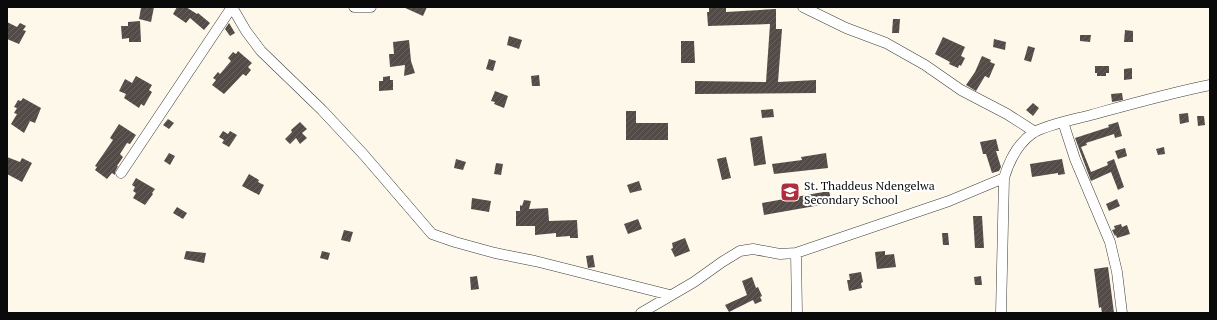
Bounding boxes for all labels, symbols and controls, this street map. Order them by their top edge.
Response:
place label: St. Thaddeus Ndengelwa Secondary School [804,178,935,207]
school or university icon: St. Thaddeus Ndengelwa Secondary School [779,181,801,203]

